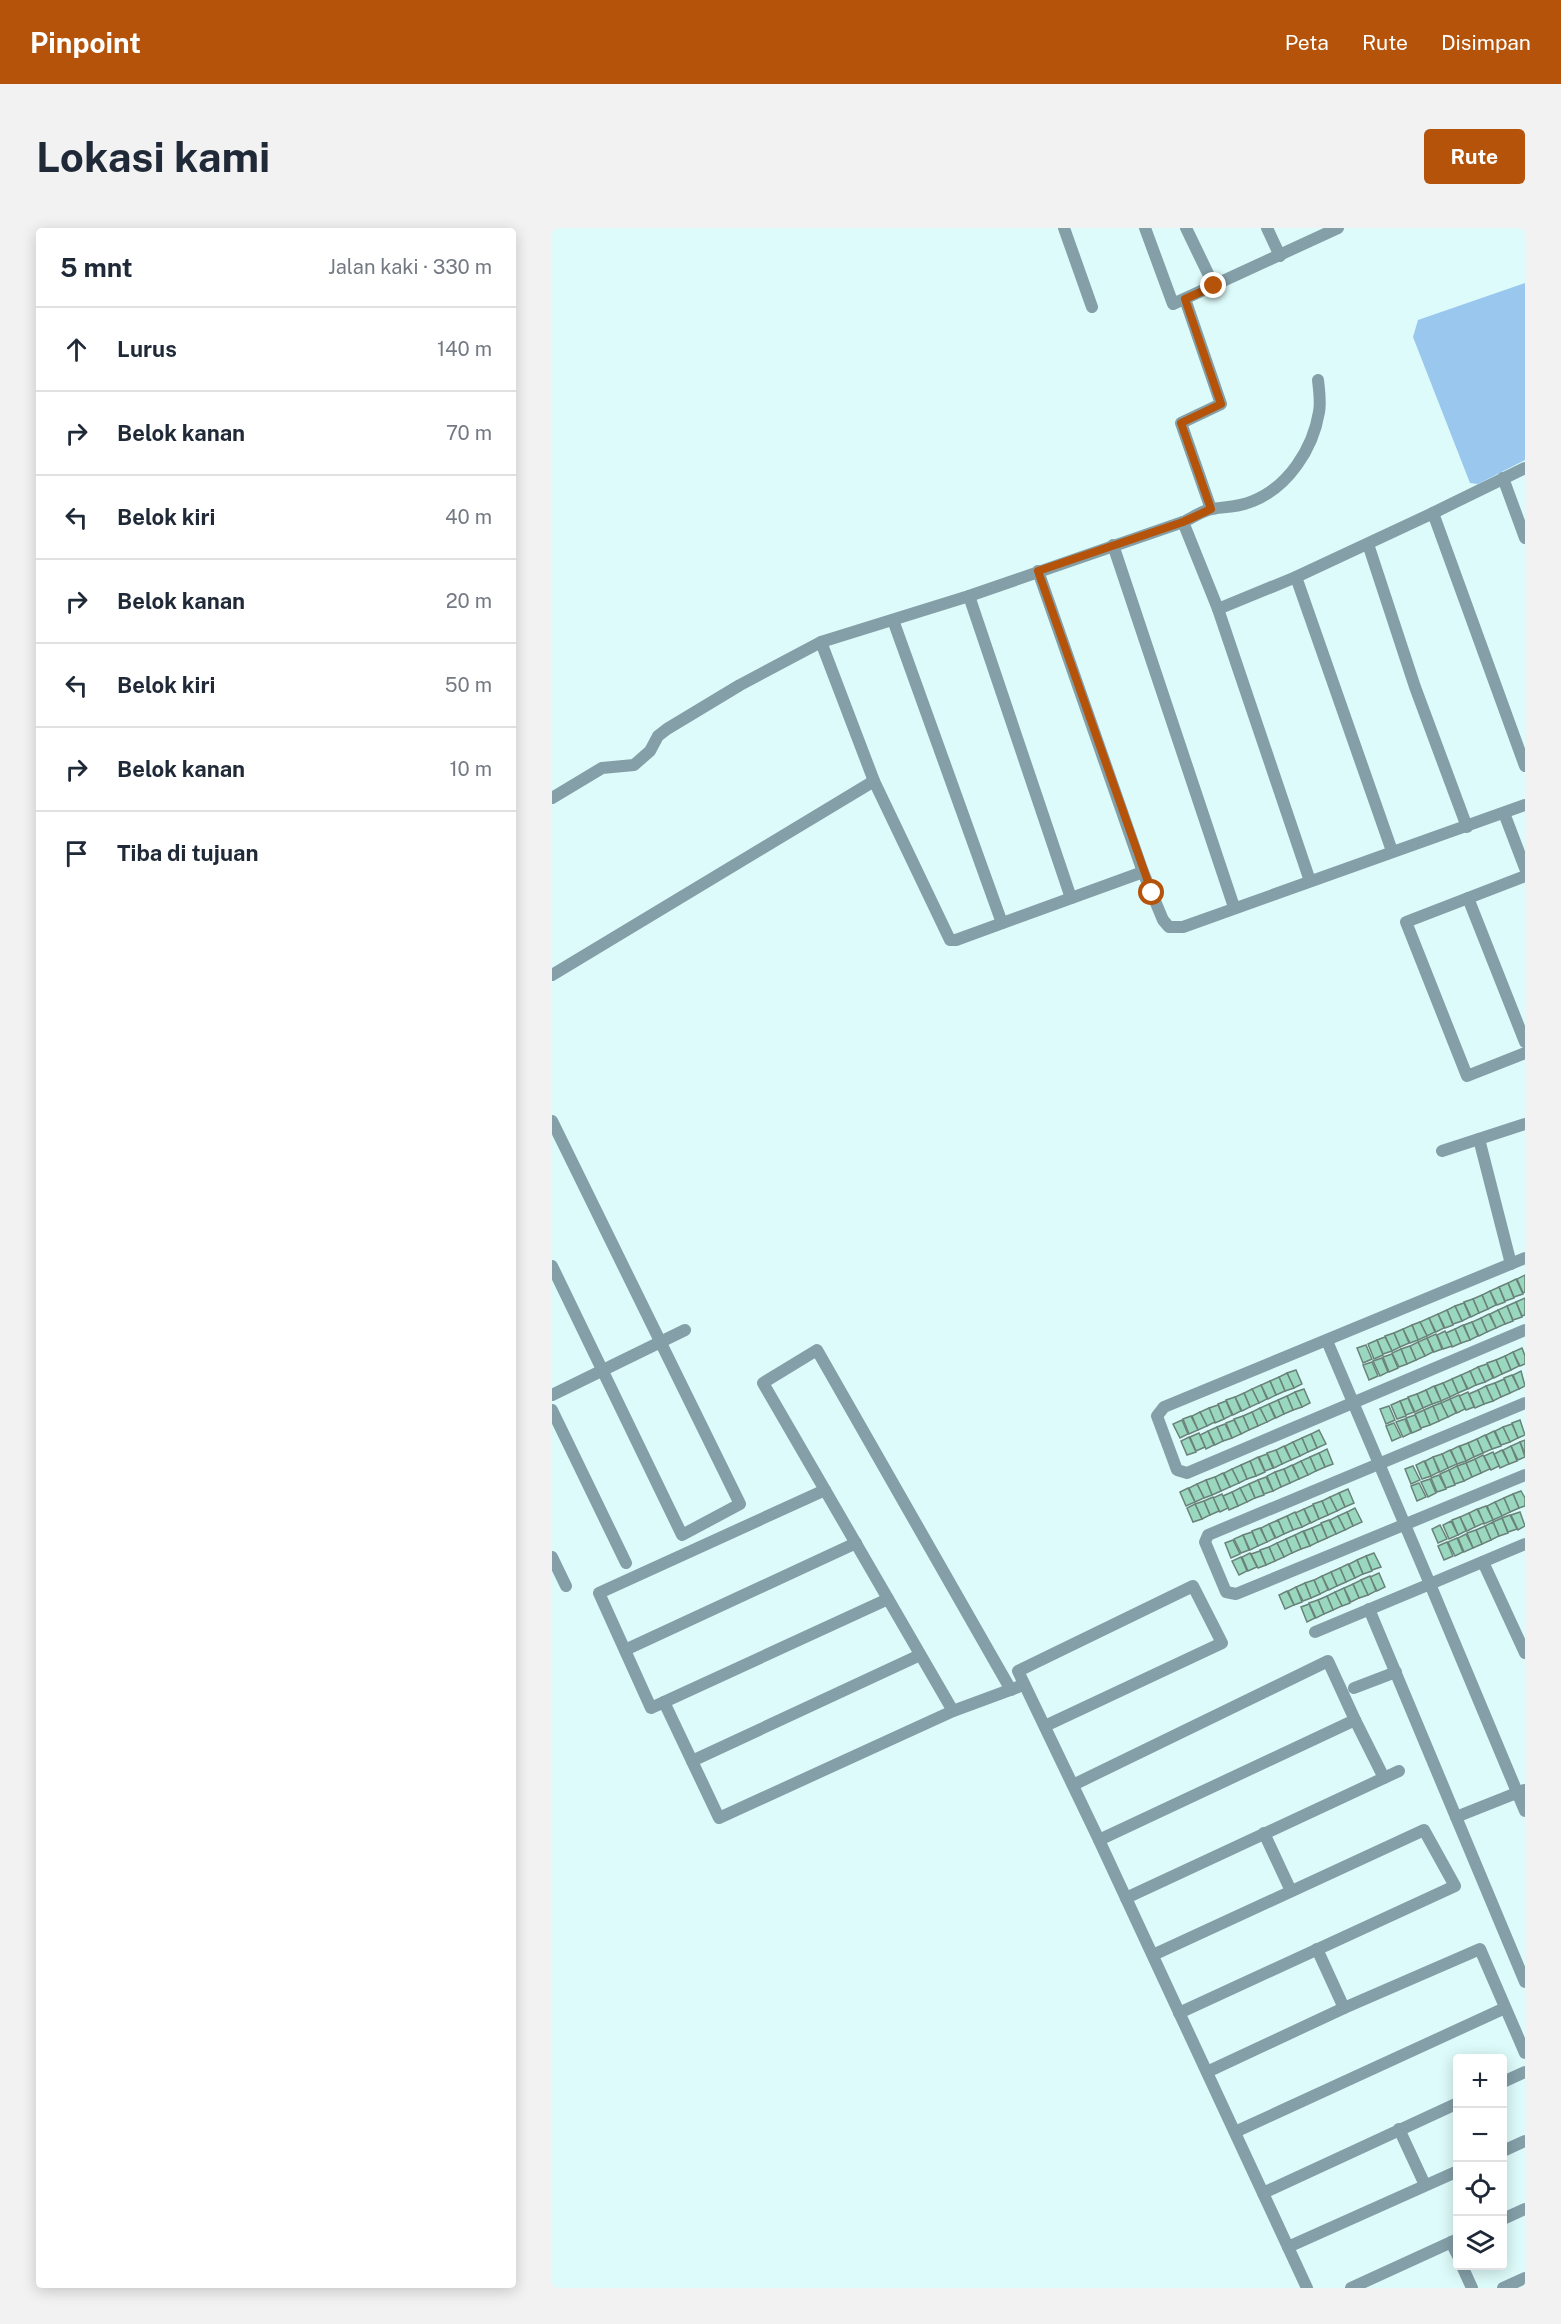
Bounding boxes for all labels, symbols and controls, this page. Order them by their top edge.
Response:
text: Pinpoint [30,26,141,59]
text: Peta [1285,30,1329,55]
text: Rute [1362,30,1408,55]
text: Disimpan [1441,30,1531,55]
button: Rute [1424,129,1525,184]
text: Lokasi kami [36,132,270,181]
text: 5 mnt [60,252,132,283]
text: Jalan kaki · 330 m [328,255,492,279]
route end [1200,272,1226,298]
icon: ahead [60,333,93,366]
text: Lurus [117,336,177,362]
text: 140 m [437,337,492,361]
icon: right [60,417,93,450]
text: Belok kanan [117,420,245,446]
text: 70 m [446,421,492,445]
icon: left [60,501,93,534]
text: Belok kiri [117,504,215,530]
text: 40 m [445,505,492,529]
icon: right [60,585,93,618]
text: Belok kanan [117,588,245,614]
text: 20 m [446,589,492,613]
icon: left [60,669,93,702]
text: Belok kiri [117,672,215,698]
text: 50 m [445,673,492,697]
icon: right [60,753,93,786]
text: Belok kanan [117,756,245,782]
text: 10 m [449,757,492,781]
icon: arrive [60,837,93,870]
text: Tiba di tujuan [117,840,258,866]
route start [1138,879,1164,905]
map controls [1453,2054,1507,2270]
button: + [1453,2054,1507,2108]
button: − [1453,2108,1507,2162]
button: locate [1453,2162,1507,2216]
button: layers [1453,2216,1507,2270]

